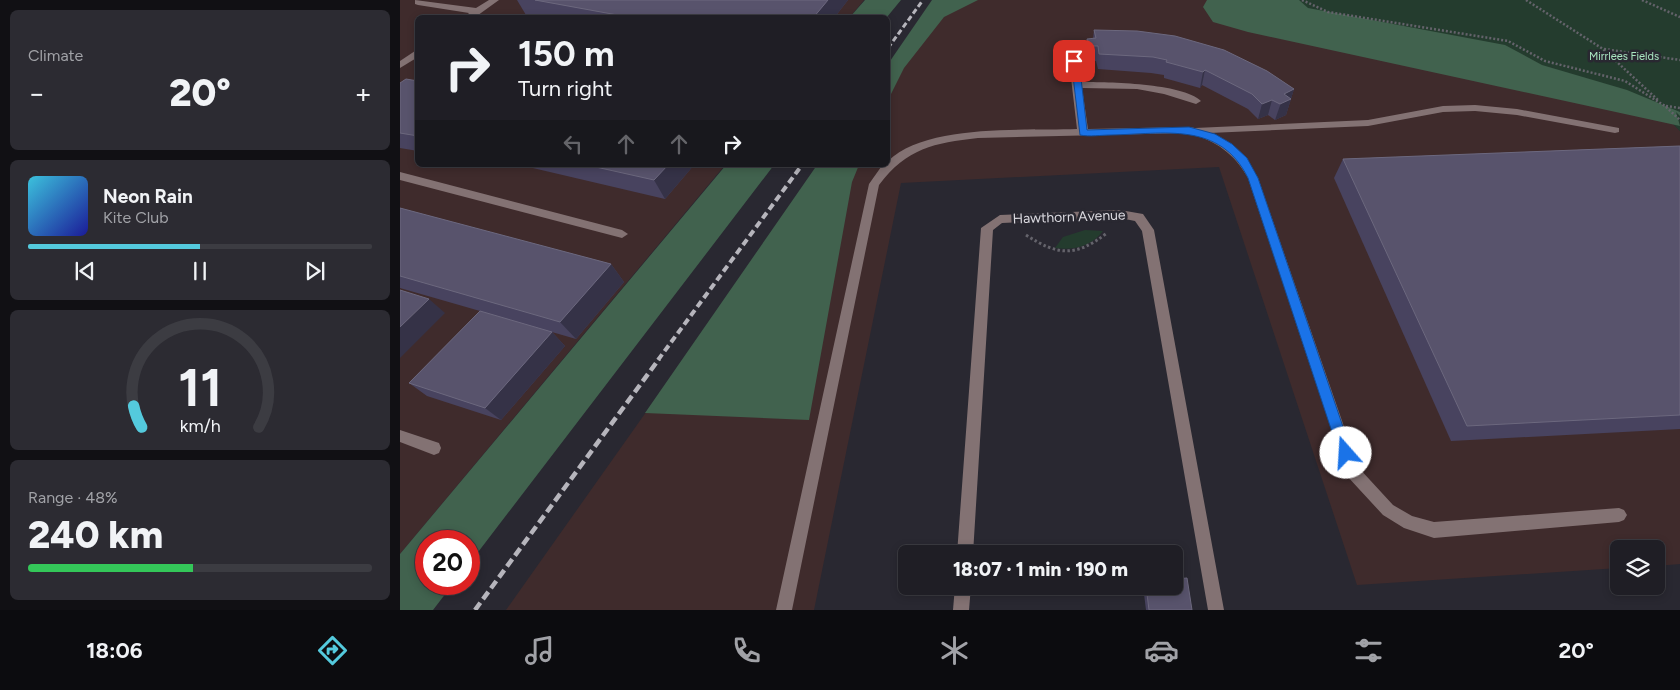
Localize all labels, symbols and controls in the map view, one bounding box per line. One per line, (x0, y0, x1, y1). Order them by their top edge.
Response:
text: 150 m (518, 33, 615, 75)
icon: right (435, 35, 500, 100)
pin (1053, 40, 1095, 82)
text: Climate (28, 46, 83, 65)
icon: arrive (1060, 47, 1088, 75)
park label: Mirrlees Fields (1589, 50, 1659, 63)
text: 20° (169, 70, 231, 116)
text: Turn right (518, 75, 613, 102)
text: − (28, 76, 45, 110)
text: + (355, 76, 372, 110)
icon: left (559, 130, 587, 158)
icon: ahead (612, 130, 640, 158)
icon: ahead (665, 130, 693, 158)
icon: right (718, 130, 746, 158)
text: Neon Rain (103, 185, 193, 208)
street label: Hawthorn Avenue (1012, 207, 1126, 227)
text: Kite Club (103, 208, 169, 227)
icon: previous (71, 257, 99, 285)
icon: pause (186, 257, 214, 285)
icon: next (301, 257, 329, 285)
text: 11 (178, 357, 222, 419)
text: km/h (180, 415, 220, 436)
position arrow (1319, 426, 1371, 478)
text: Range · 48% (28, 488, 118, 507)
text: 240 km (28, 512, 163, 558)
speed limit sign: 20 (415, 530, 480, 595)
map controls (1610, 540, 1665, 595)
button: layers (1610, 540, 1665, 595)
text: 18:07 · 1 min · 190 m (953, 558, 1128, 581)
icon: directions (315, 633, 350, 668)
icon: music (522, 633, 557, 668)
icon: phone (729, 633, 764, 668)
icon: climate (937, 633, 972, 668)
icon: car (1144, 633, 1179, 668)
icon: filters (1351, 633, 1386, 668)
text: 18:06 (86, 637, 143, 664)
text: 20° (1559, 637, 1594, 664)

